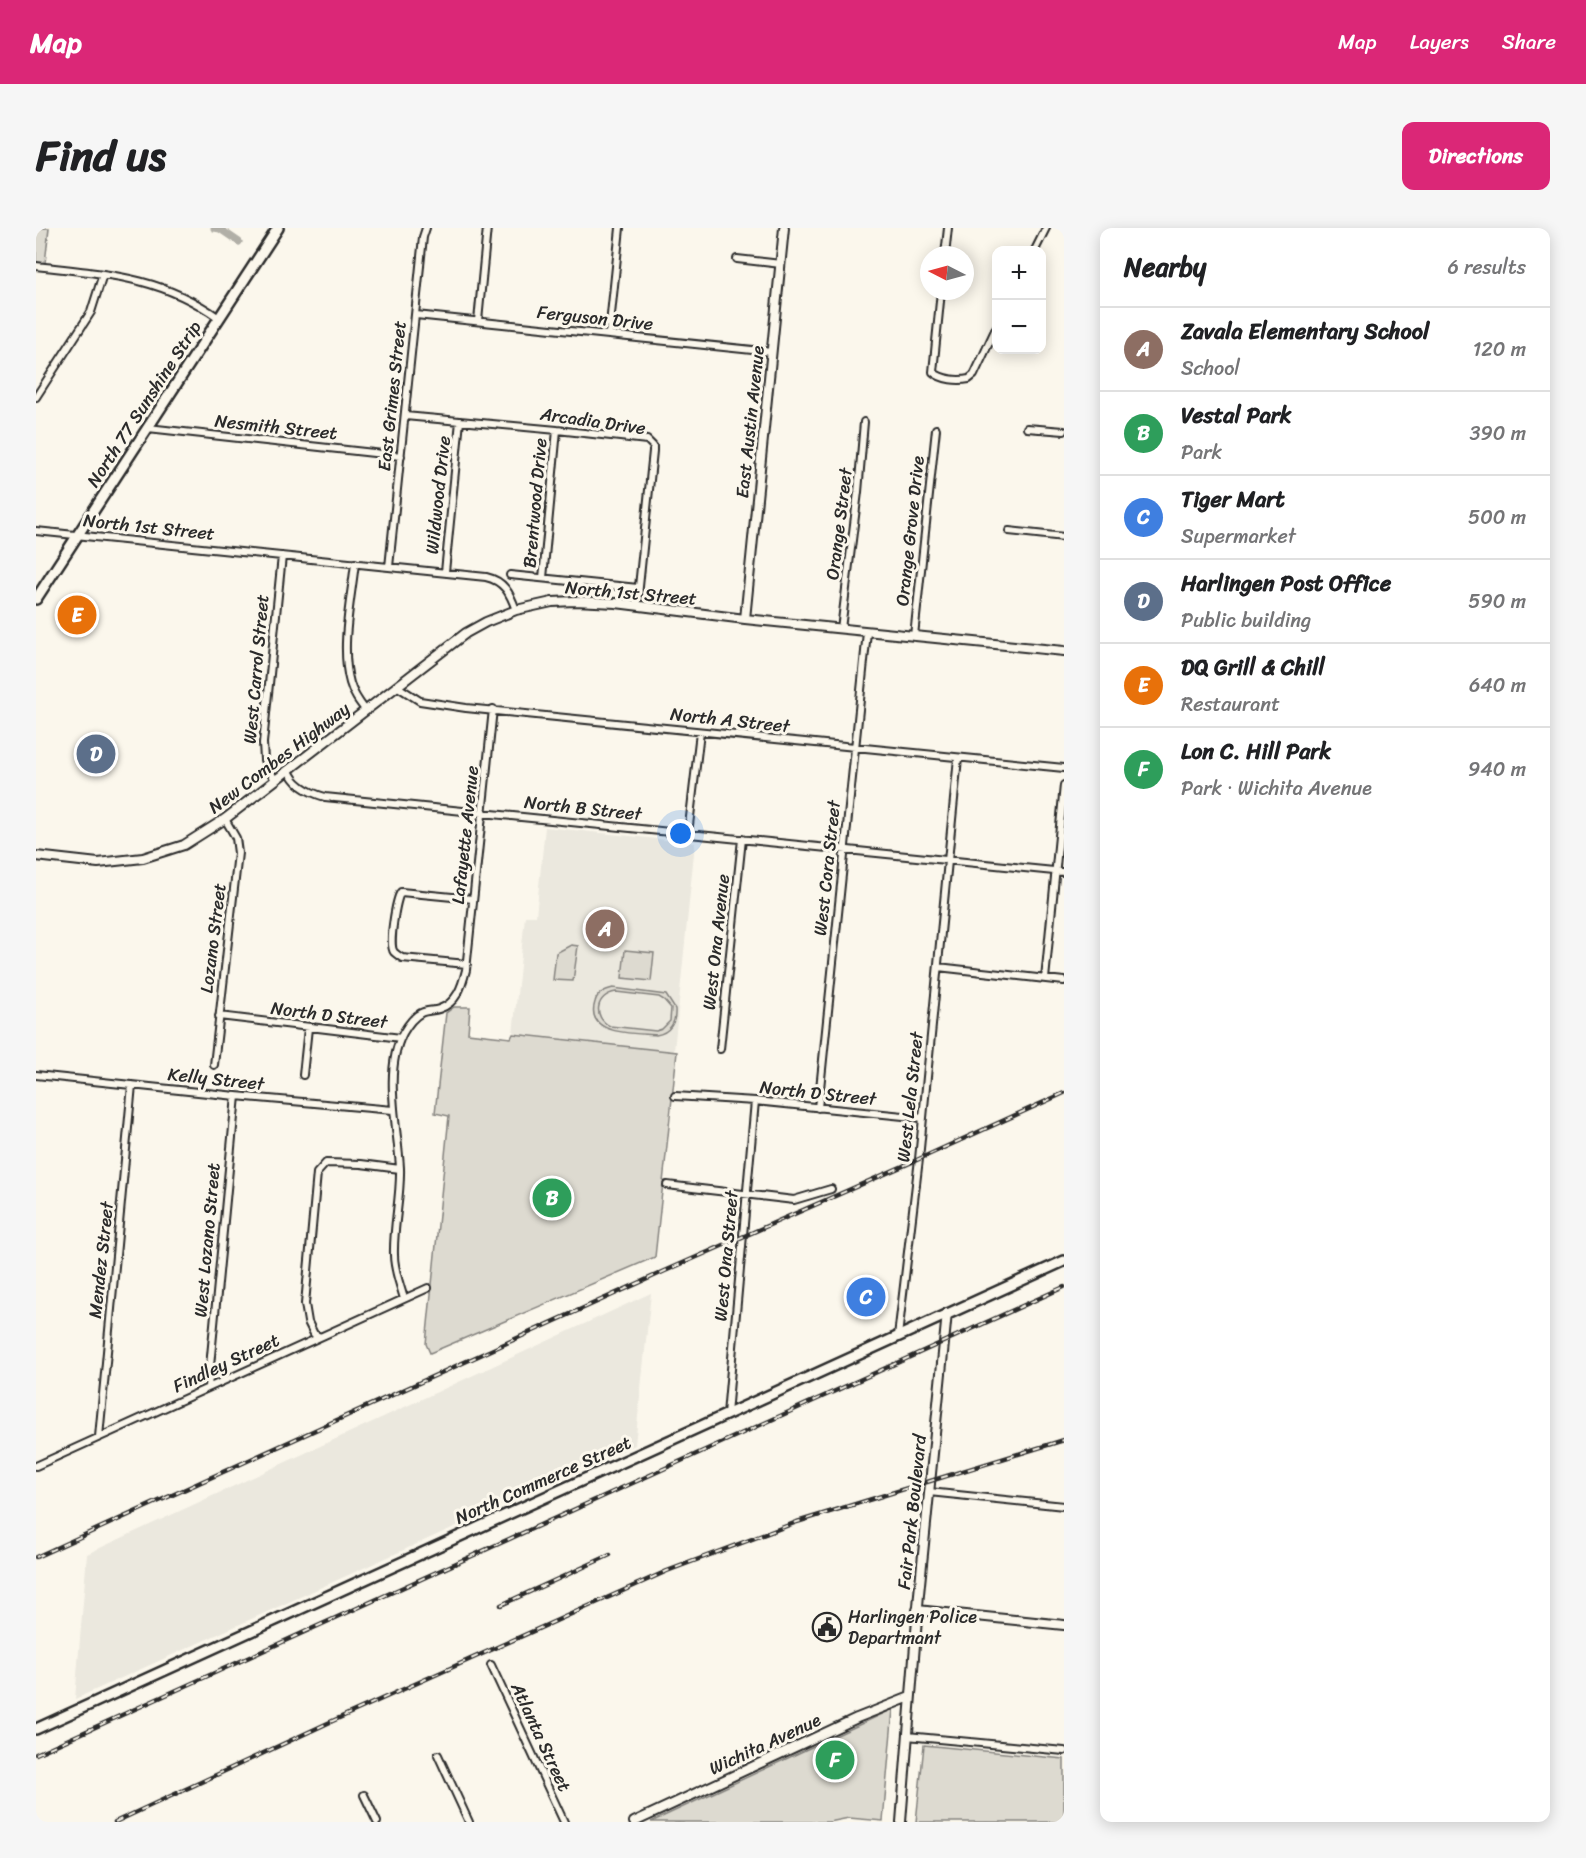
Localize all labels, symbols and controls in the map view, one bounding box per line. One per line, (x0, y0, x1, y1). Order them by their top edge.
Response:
text: Map (30, 18, 82, 67)
text: Map (1338, 23, 1377, 61)
text: Layers (1410, 23, 1469, 61)
text: Share (1502, 23, 1556, 61)
text: Find us (36, 119, 166, 193)
button: Directions (1402, 122, 1550, 190)
text: Nearby (1124, 244, 1206, 290)
north arrow (920, 246, 974, 300)
map controls (992, 246, 1046, 354)
button: + (992, 246, 1046, 300)
text: 6 results (1447, 250, 1526, 285)
street label: Ferguson Drive (535, 296, 655, 340)
button: − (992, 300, 1046, 354)
text: Zavala Elementary School (1181, 312, 1429, 351)
street label: North 77 Sunshine Strip (78, 314, 210, 494)
street label: East Grimes Street (368, 319, 416, 473)
text: A (1137, 332, 1150, 367)
text: 120 m (1473, 332, 1526, 367)
street label: East Austin Avenue (726, 344, 774, 500)
text: School (1181, 351, 1240, 386)
text: Vestal Park (1181, 396, 1292, 435)
street label: Arcadia Drive (537, 398, 648, 444)
street label: Nesmith Street (213, 405, 339, 449)
text: B (1137, 416, 1150, 451)
text: 390 m (1470, 416, 1526, 451)
street label: Wildwood Drive (416, 434, 460, 556)
text: Park (1181, 435, 1222, 470)
street label: Brentwood Drive (513, 437, 557, 569)
street label: Orange Grove Drive (886, 454, 934, 608)
street label: Orange Street (816, 465, 862, 582)
text: Tiger Mart (1181, 480, 1285, 519)
text: C (1137, 500, 1150, 535)
text: 500 m (1468, 500, 1526, 535)
street label: North 1st Street (82, 504, 216, 550)
text: Supermarket (1181, 519, 1296, 554)
text: Harlingen Post Office (1181, 564, 1391, 603)
street label: North 1st Street (564, 571, 698, 615)
text: D (1138, 584, 1149, 619)
text: 590 m (1468, 584, 1526, 619)
pin: E (58, 592, 96, 638)
street label: West Carrol Street (234, 593, 278, 745)
text: Public building (1181, 603, 1311, 638)
text: DQ Grill & Chill (1181, 648, 1325, 687)
text: E (1138, 668, 1149, 703)
text: 640 m (1469, 668, 1526, 703)
text: Restaurant (1181, 687, 1280, 722)
street label: New Combes Highway (201, 693, 358, 822)
street label: North A Street (669, 698, 792, 742)
pin: D (76, 732, 116, 776)
text: Lon C. Hill Park (1181, 732, 1331, 771)
text: F (1138, 752, 1149, 787)
text: 940 m (1468, 752, 1526, 787)
street label: Lafayette Avenue (442, 764, 488, 906)
text: Park · Wichita Avenue (1181, 771, 1372, 806)
street label: North B Street (523, 786, 644, 830)
street label: West Cora Street (804, 798, 850, 937)
your location (666, 819, 695, 848)
street label: West Ona Avenue (693, 872, 739, 1012)
street label: Lozano Street (190, 881, 236, 995)
pin: A (586, 906, 624, 952)
street label: North D Street (269, 992, 390, 1038)
street label: West Lela Street (887, 1029, 933, 1164)
street label: Kelly Street (166, 1058, 266, 1100)
street label: North D Street (758, 1071, 879, 1115)
street label: West Lozano Street (184, 1161, 230, 1319)
pin: B (532, 1176, 572, 1220)
street label: West Ona Street (704, 1189, 748, 1323)
street label: Mendez Street (79, 1199, 123, 1320)
pin: C (846, 1274, 886, 1320)
street label: Findley Street (167, 1324, 285, 1402)
street label: North Commerce Street (450, 1427, 637, 1533)
street label: Fair Park Boulevard (888, 1432, 936, 1591)
place label: Harlingen Police Departmant (848, 1601, 977, 1654)
public building icon: Harlingen Police Departmant (811, 1611, 843, 1643)
street label: Atlanta Street (501, 1676, 580, 1797)
street label: Wichita Avenue (704, 1704, 827, 1784)
pin: F (816, 1738, 854, 1783)

